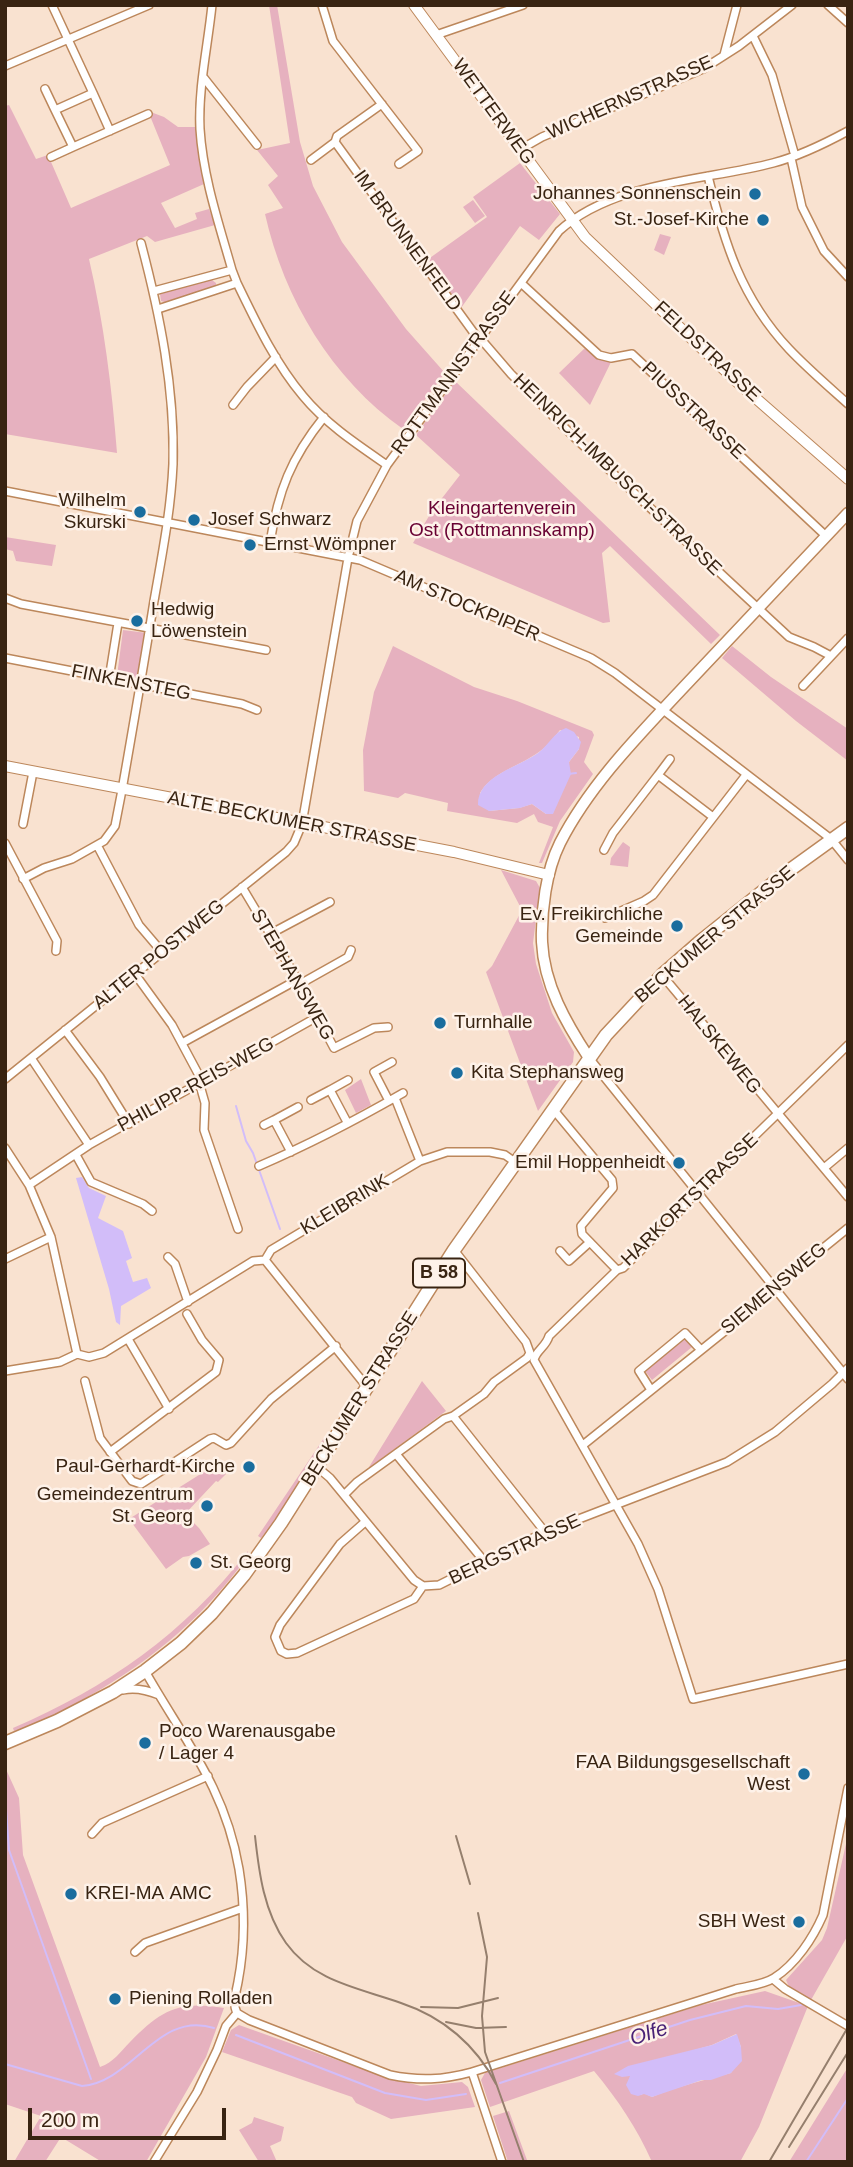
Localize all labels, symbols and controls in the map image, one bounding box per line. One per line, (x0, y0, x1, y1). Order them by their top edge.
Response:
street label: WICHERNSTRASSE (543, 51, 717, 145)
street label: WETTERWEG (447, 55, 539, 169)
street label: IM BRUNNENFELD (348, 166, 466, 316)
place label: Johannes Sonnenschein (533, 183, 741, 205)
marker: Johannes Sonnenschein (747, 186, 763, 202)
place label: St.-Josef-Kirche (614, 209, 749, 231)
marker: St.-Josef-Kirche (755, 212, 771, 228)
street label: ROTTMANNSTRASSE (387, 287, 521, 459)
street label: FELDSTRASSE (649, 297, 765, 407)
street label: PIUSSTRASSE (637, 357, 749, 465)
street label: HEINRICH-IMBUSCH-STRASSE (508, 369, 726, 581)
place label: Wilhelm Skurski (58, 490, 126, 534)
park label: Kleingartenverein Ost (Rottmannskamp) (409, 498, 595, 542)
marker: Wilhelm Skurski (132, 504, 148, 520)
place label: Josef Schwarz (208, 509, 332, 531)
marker: Josef Schwarz (186, 512, 202, 528)
place label: Ernst Wömpner (264, 534, 396, 556)
marker: Ernst Wömpner (242, 537, 258, 553)
street label: AM STOCKPIPER (391, 565, 543, 647)
place label: Hedwig Löwenstein (151, 599, 247, 643)
marker: Hedwig Löwenstein (129, 613, 145, 629)
street label: FINKENSTEG (69, 660, 193, 706)
street label: ALTE BECKUMER STRASSE (166, 787, 418, 857)
street label: BECKUMER STRASSE (630, 861, 800, 1009)
street label: ALTER POSTWEG (89, 895, 229, 1015)
place label: Ev. Freikirchliche Gemeinde (520, 904, 663, 948)
street label: STEPHANSWEG (245, 905, 339, 1045)
marker: Ev. Freikirchliche Gemeinde (669, 918, 685, 934)
street label: HALSKEWEG (672, 991, 766, 1099)
place label: Turnhalle (454, 1012, 533, 1034)
marker: Turnhalle (432, 1015, 448, 1031)
street label: PHILIPP-REIS-WEG (114, 1033, 278, 1137)
place label: Kita Stephansweg (471, 1062, 624, 1084)
marker: Kita Stephansweg (449, 1065, 465, 1081)
street label: HARKORTSTRASSE (617, 1129, 763, 1271)
place label: Emil Hoppenheidt (515, 1152, 665, 1174)
marker: Emil Hoppenheidt (671, 1155, 687, 1171)
street label: KLEIBRINK (297, 1170, 393, 1240)
street label: SIEMENSWEG (717, 1238, 831, 1340)
road number: B 58 (413, 1258, 465, 1288)
street label: BECKUMER STRASSE (297, 1307, 423, 1491)
place label: Paul-Gerhardt-Kirche (55, 1456, 235, 1478)
marker: Paul-Gerhardt-Kirche (241, 1459, 257, 1475)
place label: Gemeindezentrum St. Georg (37, 1484, 193, 1528)
marker: Gemeindezentrum St. Georg (199, 1498, 215, 1514)
street label: BERGSTRASSE (446, 1510, 584, 1590)
place label: St. Georg (210, 1552, 291, 1574)
marker: St. Georg (188, 1555, 204, 1571)
place label: Poco Warenausgabe / Lager 4 (159, 1721, 336, 1765)
marker: Poco Warenausgabe / Lager 4 (137, 1735, 153, 1751)
place label: FAA Bildungsgesellschaft West (576, 1752, 790, 1796)
marker: FAA Bildungsgesellschaft West (796, 1766, 812, 1782)
place label: KREI-MA AMC (85, 1883, 212, 1905)
marker: KREI-MA AMC (63, 1886, 79, 1902)
place label: SBH West (698, 1911, 785, 1933)
marker: SBH West (791, 1914, 807, 1930)
place label: Piening Rolladen (129, 1988, 273, 2010)
marker: Piening Rolladen (107, 1991, 123, 2007)
water label: Olfe (627, 2016, 671, 2052)
scale bar (32, 2094, 229, 2138)
text: 200 m (41, 2108, 99, 2131)

